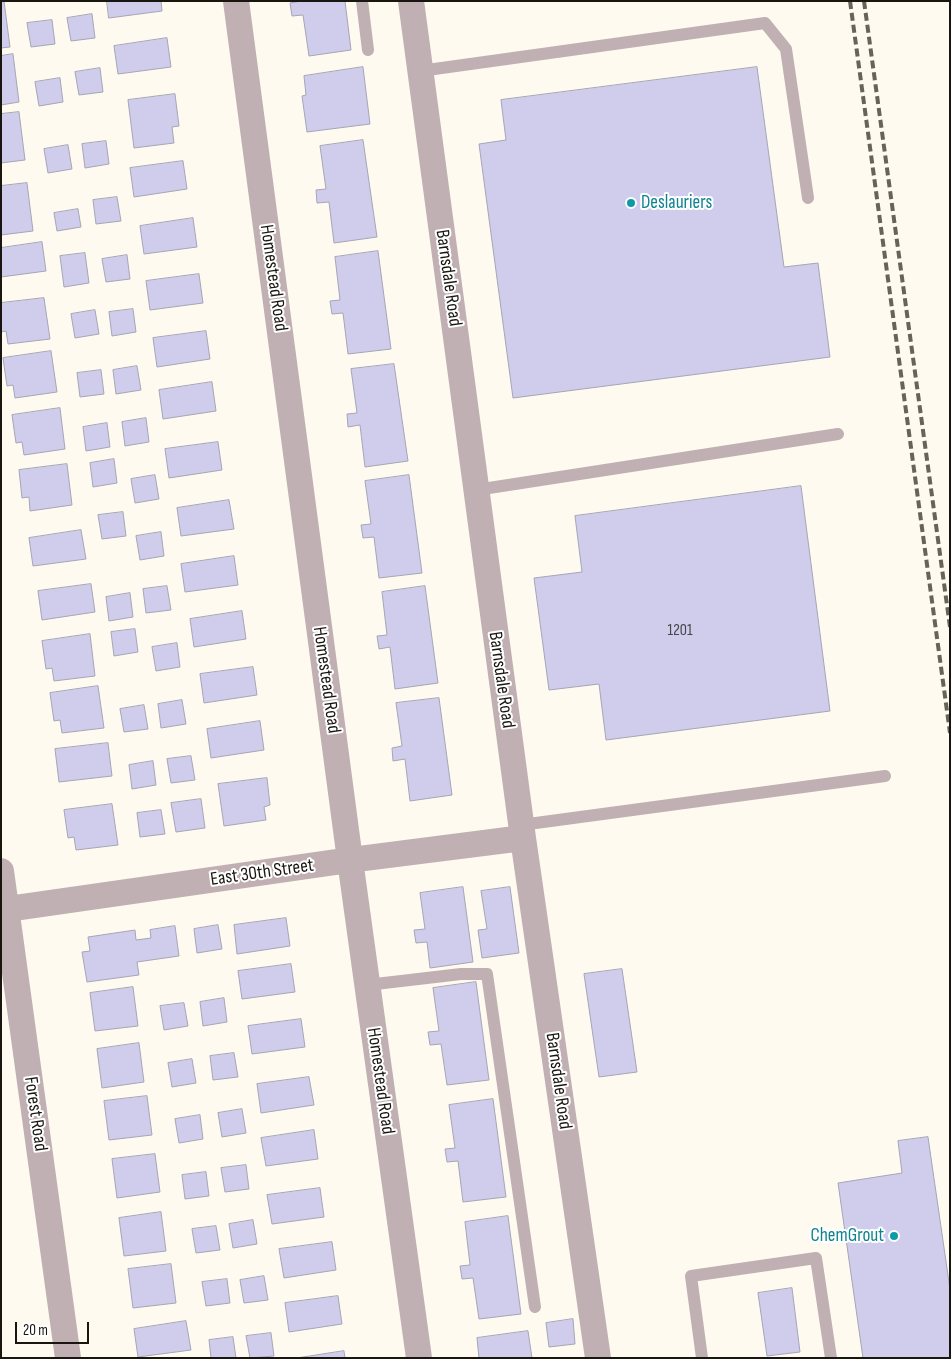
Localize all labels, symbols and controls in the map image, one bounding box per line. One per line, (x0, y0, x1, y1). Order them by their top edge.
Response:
place label: Deslauriers (641, 192, 712, 214)
marker: Deslauriers (625, 197, 637, 209)
street label: Homestead Road (254, 223, 292, 333)
street label: Barnsdale Road (430, 228, 466, 328)
house number: 1201 (667, 621, 693, 641)
street label: Homestead Road (307, 625, 345, 735)
street label: Barnsdale Road (483, 630, 519, 730)
street label: East 30th Street (209, 854, 315, 892)
street label: Homestead Road (361, 1026, 399, 1136)
street label: Barnsdale Road (540, 1031, 576, 1131)
street label: Forest Road (18, 1075, 52, 1153)
place label: ChemGrout (811, 1225, 884, 1247)
marker: ChemGrout (888, 1230, 900, 1242)
scale bar (18, 1312, 91, 1344)
text: 20 m (23, 1321, 48, 1340)

